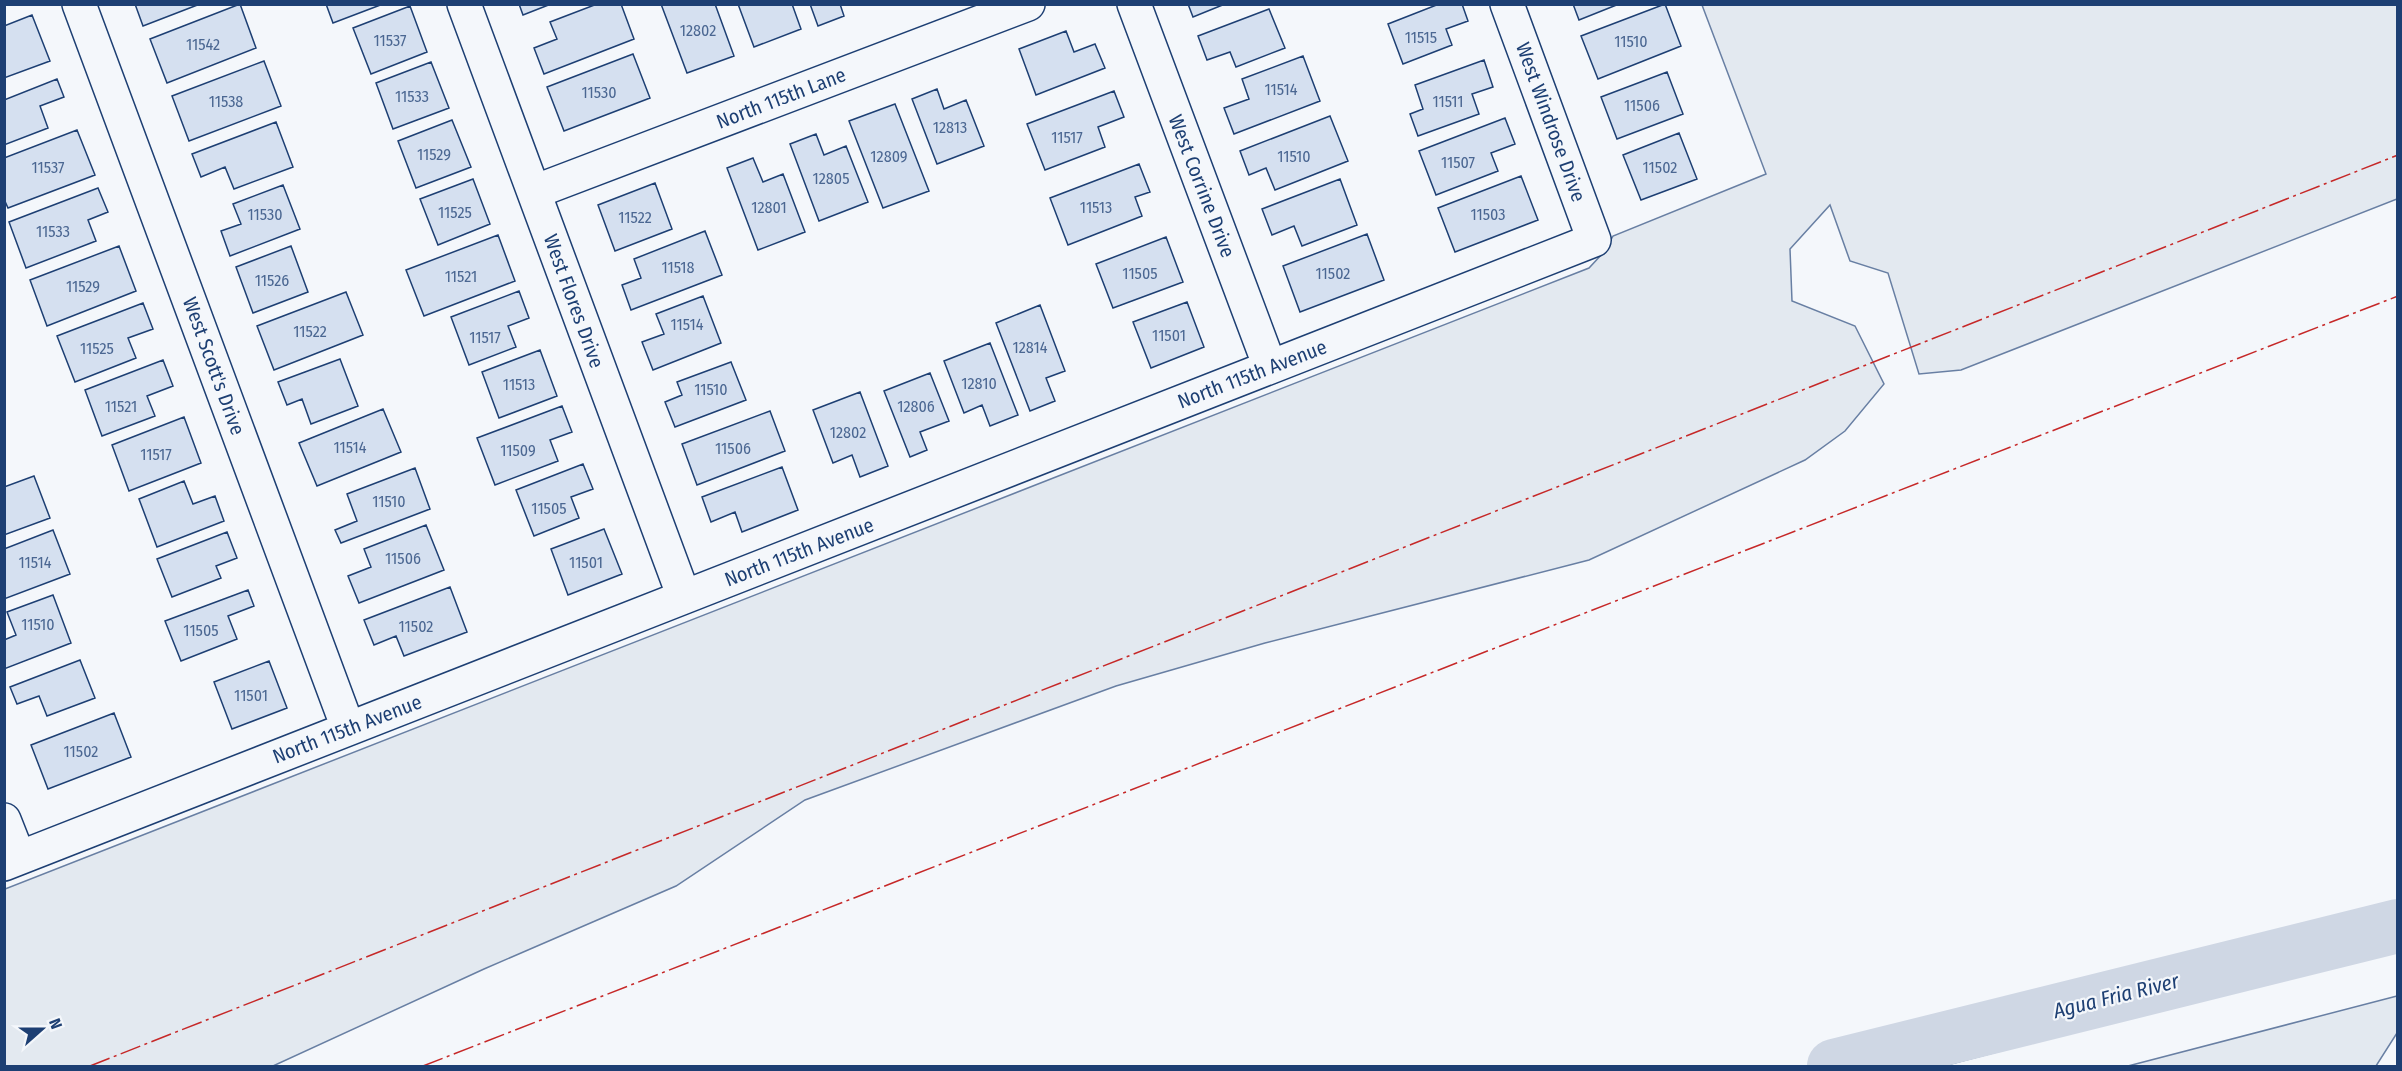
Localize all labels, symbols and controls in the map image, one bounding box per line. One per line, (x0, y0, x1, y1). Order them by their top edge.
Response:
house number: 12802 (680, 21, 716, 40)
house number: 11515 (1405, 28, 1437, 47)
house number: 11537 (373, 31, 407, 50)
house number: 11510 (1614, 32, 1648, 51)
house number: 11542 (186, 35, 220, 54)
street label: West Windrose Drive (1511, 39, 1591, 205)
street label: North 115th Lane (713, 62, 849, 134)
house number: 11514 (1265, 80, 1298, 99)
house number: 11530 (581, 83, 617, 102)
house number: 11533 (395, 87, 429, 106)
house number: 11538 (209, 92, 243, 111)
house number: 11511 (1432, 92, 1464, 111)
house number: 11506 (1624, 96, 1660, 115)
street label: West Corrine Drive (1164, 111, 1240, 261)
house number: 12813 (933, 118, 967, 137)
house number: 11517 (1051, 128, 1083, 147)
house number: 11529 (417, 145, 451, 164)
house number: 12809 (870, 147, 908, 166)
house number: 11510 (1277, 147, 1311, 166)
house number: 11507 (1441, 153, 1476, 172)
house number: 11537 (31, 158, 65, 177)
house number: 11502 (1643, 158, 1677, 177)
house number: 12805 (813, 169, 849, 188)
house number: 12801 (751, 198, 787, 217)
house number: 11513 (1080, 198, 1112, 217)
house number: 11525 (438, 203, 472, 222)
house number: 11530 (247, 205, 283, 224)
house number: 11503 (1471, 205, 1506, 224)
house number: 11522 (618, 208, 652, 227)
house number: 11533 (36, 222, 70, 241)
street label: West Flores Drive (539, 231, 609, 371)
house number: 11518 (661, 258, 695, 277)
house number: 11505 (1122, 264, 1158, 283)
house number: 11502 (1316, 264, 1350, 283)
house number: 11521 (445, 267, 477, 286)
house number: 11526 (255, 271, 289, 290)
house number: 11529 (66, 277, 100, 296)
street label: West Scott's Drive (178, 294, 250, 438)
house number: 11514 (671, 315, 704, 334)
house number: 11522 (293, 322, 327, 341)
house number: 11501 (1152, 326, 1186, 345)
house number: 11517 (469, 328, 501, 347)
street label: North 115th Avenue (1174, 335, 1330, 413)
house number: 12814 (1013, 338, 1048, 357)
house number: 11525 (80, 339, 114, 358)
house number: 12810 (961, 374, 997, 393)
house number: 11513 (503, 375, 535, 394)
house number: 11510 (694, 380, 728, 399)
house number: 11521 (105, 397, 137, 416)
house number: 12806 (897, 397, 935, 416)
house number: 12802 (830, 423, 866, 442)
house number: 11514 (334, 438, 367, 457)
house number: 11506 (715, 439, 751, 458)
house number: 11509 (500, 441, 536, 460)
house number: 11517 (140, 445, 172, 464)
house number: 11510 (372, 492, 406, 511)
house number: 11505 (531, 499, 567, 518)
street label: North 115th Avenue (721, 513, 877, 591)
house number: 11506 (385, 549, 421, 568)
house number: 11514 (19, 553, 52, 572)
house number: 11501 (569, 553, 603, 572)
house number: 11510 (21, 615, 55, 634)
house number: 11502 (399, 617, 433, 636)
house number: 11505 (183, 621, 219, 640)
house number: 11501 (234, 686, 268, 705)
street label: North 115th Avenue (269, 690, 425, 768)
house number: 11502 (64, 742, 98, 761)
water label: Agua Fria River (2050, 968, 2182, 1024)
north arrow (12, 999, 72, 1059)
text: N (45, 1016, 66, 1032)

